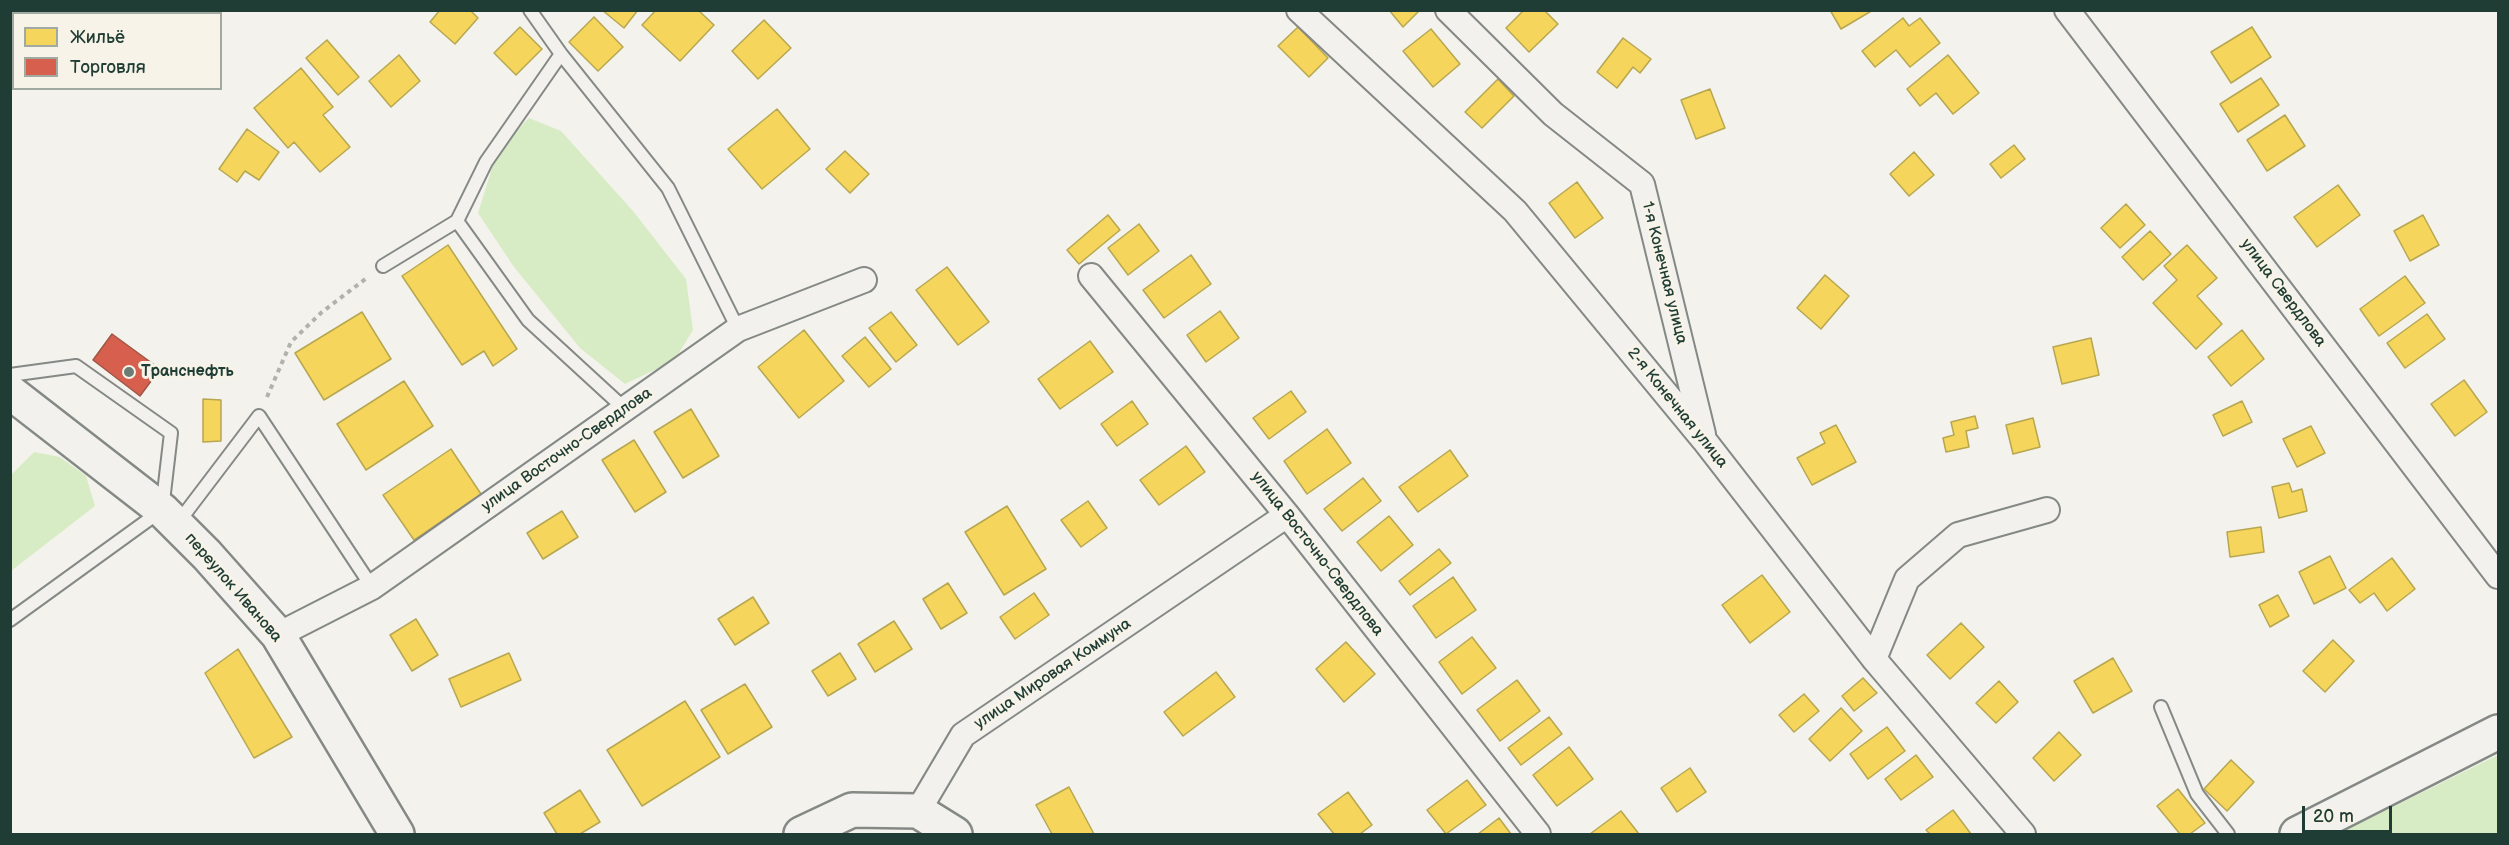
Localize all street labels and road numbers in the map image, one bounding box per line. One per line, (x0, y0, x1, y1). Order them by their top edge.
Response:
street label: 1-я Конечная улица (1637, 200, 1691, 346)
street label: улица Свердлова (2236, 235, 2330, 351)
street label: 2-я Конечная улица (1623, 344, 1731, 472)
street label: улица Восточно-Свердлова (478, 384, 656, 516)
street label: улица Восточно-Свердлова (1247, 468, 1387, 640)
street label: переулок Иванова (180, 529, 286, 647)
street label: улица Мировая Коммуна (971, 614, 1135, 734)

